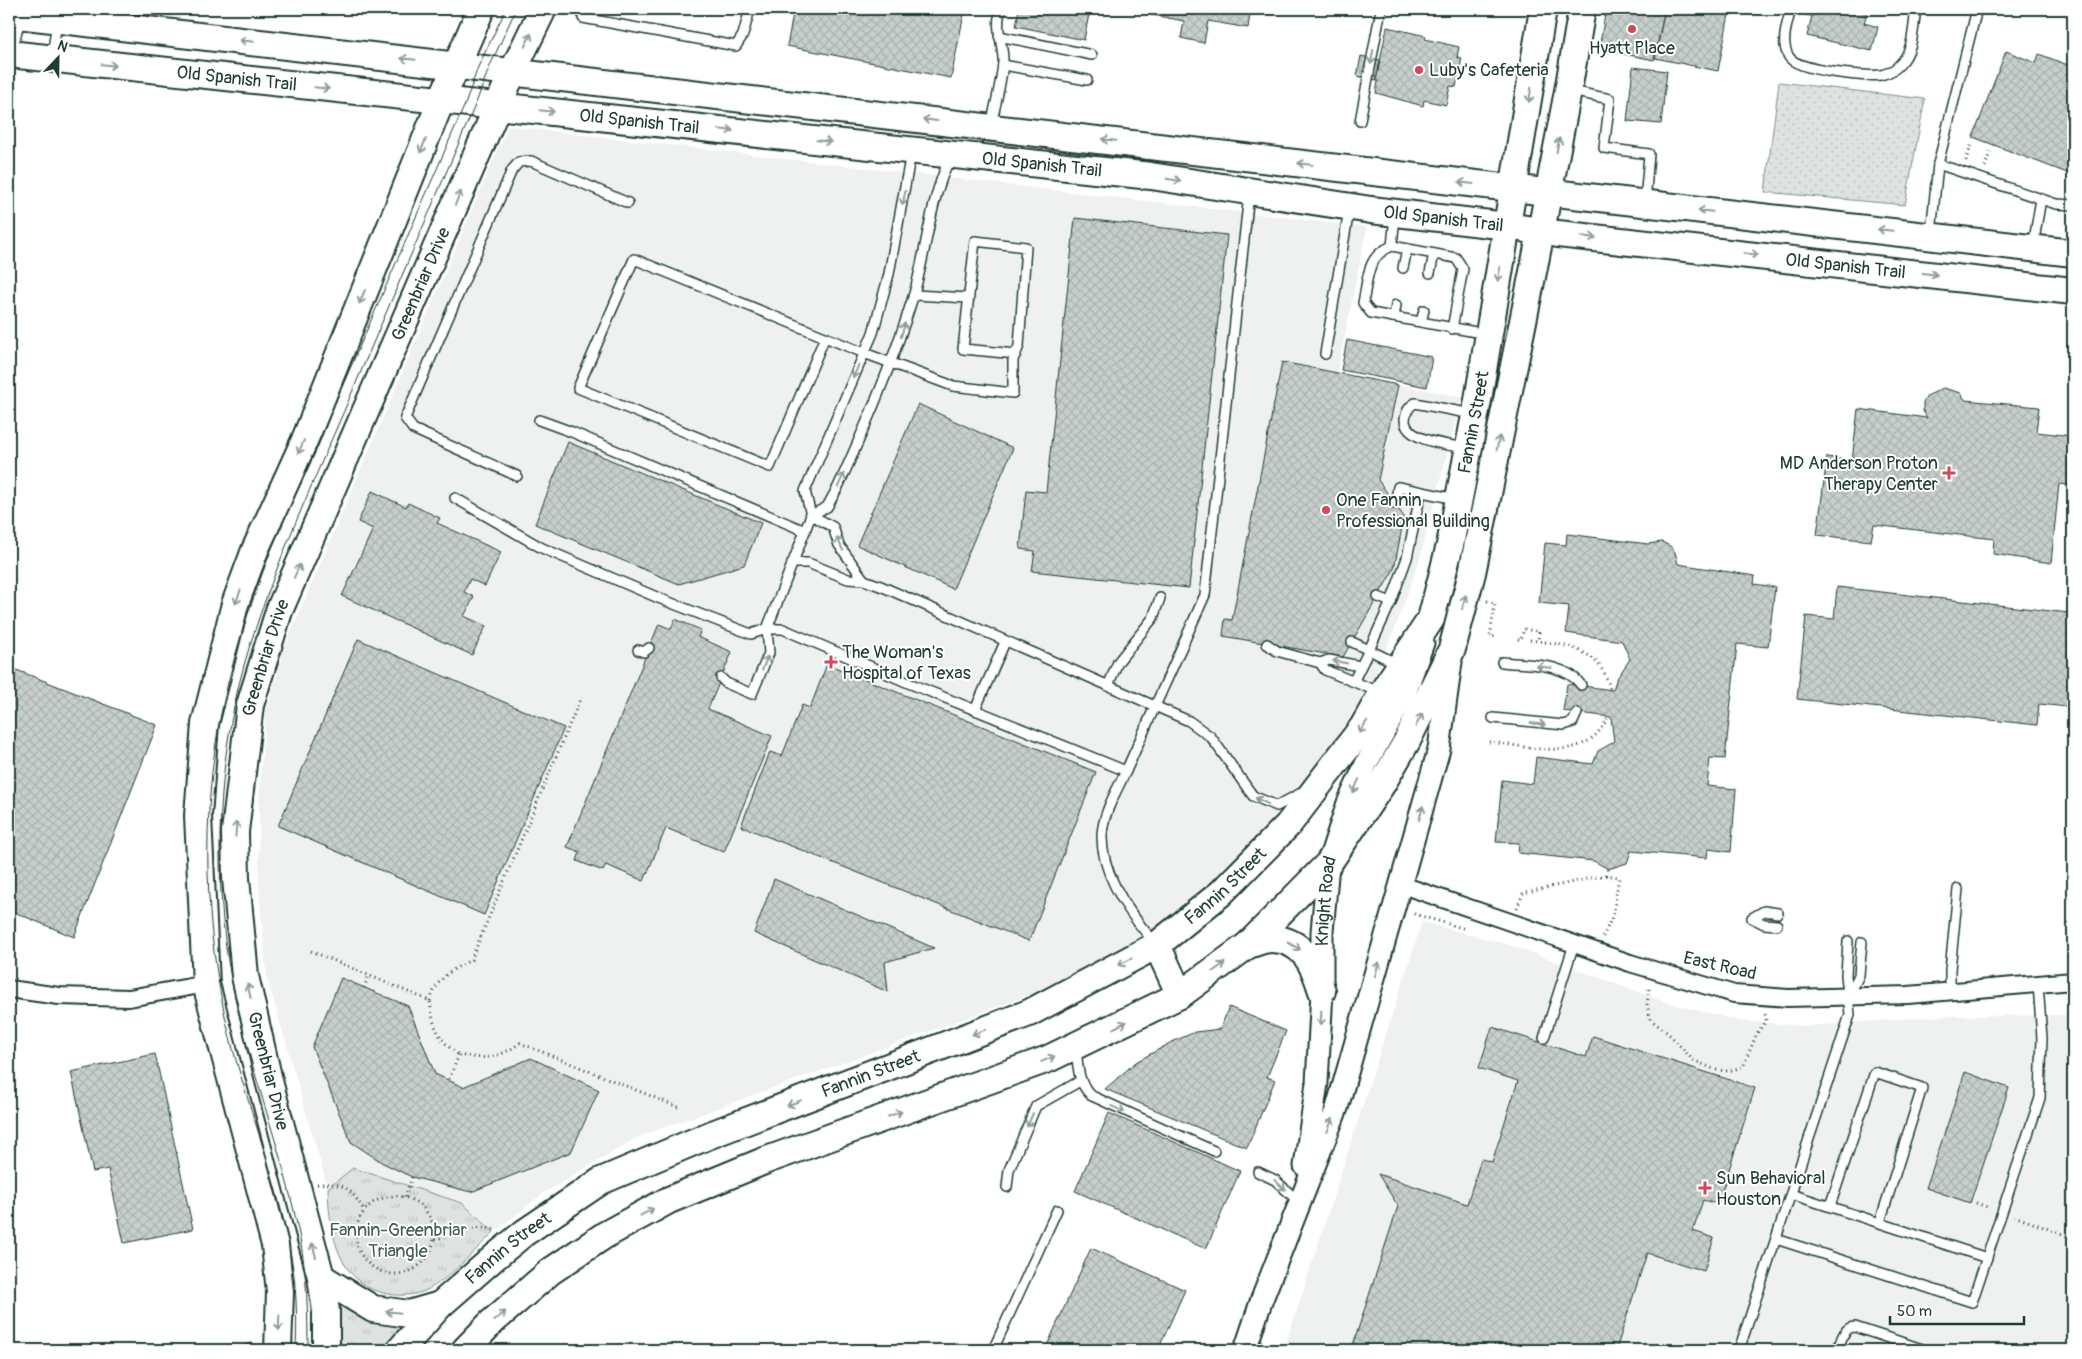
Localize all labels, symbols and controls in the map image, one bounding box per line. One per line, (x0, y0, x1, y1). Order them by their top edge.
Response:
marker: Hyatt Place (1626, 23, 1638, 35)
north arrow (32, 32, 82, 82)
one-way arrow (524, 33, 533, 48)
one-way arrow (239, 36, 255, 46)
text: N (55, 37, 70, 56)
place label: Hyatt Place (1589, 37, 1675, 60)
one-way arrow (1367, 48, 1376, 64)
one-way arrow (400, 54, 416, 64)
place label: Luby's Cafeteria (1429, 59, 1549, 82)
one-way arrow (100, 60, 116, 70)
street label: Old Spanish Trail (175, 60, 298, 96)
marker: Luby's Cafeteria (1413, 64, 1425, 76)
one-way arrow (314, 83, 330, 93)
one-way arrow (1524, 87, 1534, 103)
street label: Old Spanish Trail (578, 103, 701, 139)
one-way arrow (539, 106, 555, 116)
one-way arrow (922, 115, 938, 125)
one-way arrow (718, 126, 734, 135)
one-way arrow (1101, 135, 1117, 145)
one-way arrow (816, 136, 832, 145)
one-way arrow (418, 138, 427, 153)
one-way arrow (1554, 138, 1563, 154)
street label: Old Spanish Trail (981, 147, 1103, 182)
one-way arrow (1297, 159, 1313, 169)
one-way arrow (1165, 175, 1181, 185)
one-way arrow (1458, 178, 1474, 188)
one-way arrow (898, 190, 908, 206)
one-way arrow (455, 191, 464, 206)
street label: Old Spanish Trail (1382, 200, 1505, 237)
one-way arrow (1697, 206, 1713, 216)
street label: Greenbriar Drive (386, 224, 455, 344)
one-way arrow (1877, 225, 1893, 235)
one-way arrow (1581, 232, 1597, 242)
street label: Old Spanish Trail (1784, 248, 1907, 284)
one-way arrow (1742, 249, 1758, 259)
one-way arrow (1493, 265, 1503, 281)
one-way arrow (1921, 269, 1937, 279)
one-way arrow (357, 288, 366, 304)
one-way arrow (898, 322, 908, 338)
one-way arrow (851, 363, 861, 378)
street label: Fannin Street (1453, 368, 1494, 475)
one-way arrow (1494, 436, 1503, 452)
one-way arrow (296, 439, 306, 454)
place label: MD Anderson Proton Therapy Center (1780, 452, 1939, 496)
marker: MD Anderson Proton Therapy Center (1942, 466, 1956, 480)
one-way arrow (837, 473, 846, 488)
place label: One Fannin Professional Building (1336, 489, 1490, 533)
marker: One Fannin Professional Building (1320, 504, 1332, 516)
one-way arrow (834, 537, 844, 552)
one-way arrow (292, 564, 302, 579)
one-way arrow (233, 589, 242, 604)
street label: Greenbriar Drive (237, 595, 294, 717)
one-way arrow (1460, 595, 1470, 611)
place label: The Woman's Hospital of Texas (842, 641, 971, 685)
one-way arrow (762, 655, 771, 670)
marker: The Woman's Hospital of Texas (824, 655, 838, 669)
one-way arrow (1332, 657, 1348, 666)
one-way arrow (1537, 662, 1553, 672)
one-way arrow (1414, 712, 1424, 727)
one-way arrow (1530, 719, 1546, 729)
one-way arrow (1357, 720, 1368, 734)
one-way arrow (1351, 778, 1361, 793)
one-way arrow (1255, 796, 1270, 806)
one-way arrow (1417, 806, 1427, 822)
one-way arrow (231, 822, 240, 838)
street label: Fannin Street (1180, 842, 1272, 930)
street label: Knight Road (1310, 853, 1341, 946)
one-way arrow (1286, 942, 1301, 952)
street label: East Road (1681, 946, 1759, 986)
one-way arrow (1118, 958, 1133, 967)
one-way arrow (1212, 961, 1225, 972)
one-way arrow (1373, 962, 1383, 978)
one-way arrow (244, 983, 253, 999)
street label: Greenbriar Drive (242, 1009, 294, 1133)
one-way arrow (1316, 1010, 1326, 1026)
one-way arrow (1112, 1019, 1127, 1029)
one-way arrow (972, 1028, 987, 1037)
street label: Fannin Street (818, 1044, 924, 1103)
one-way arrow (1040, 1053, 1055, 1063)
one-way arrow (787, 1099, 803, 1108)
one-way arrow (1110, 1104, 1125, 1114)
one-way arrow (887, 1109, 902, 1118)
one-way arrow (1024, 1112, 1034, 1127)
one-way arrow (1326, 1118, 1335, 1133)
place label: Sun Behavioral Houston (1716, 1167, 1826, 1211)
one-way arrow (1274, 1180, 1287, 1191)
marker: Sun Behavioral Houston (1698, 1181, 1712, 1195)
street label: Fannin Street (460, 1206, 556, 1289)
one-way arrow (640, 1206, 654, 1216)
park label: Fannin-Greenbriar Triangle (329, 1219, 467, 1263)
one-way arrow (309, 1243, 318, 1259)
scale bar (1890, 1294, 2023, 1326)
text: 50 m (1897, 1302, 1932, 1321)
one-way arrow (385, 1307, 401, 1317)
one-way arrow (493, 1310, 506, 1321)
one-way arrow (274, 1315, 284, 1331)

